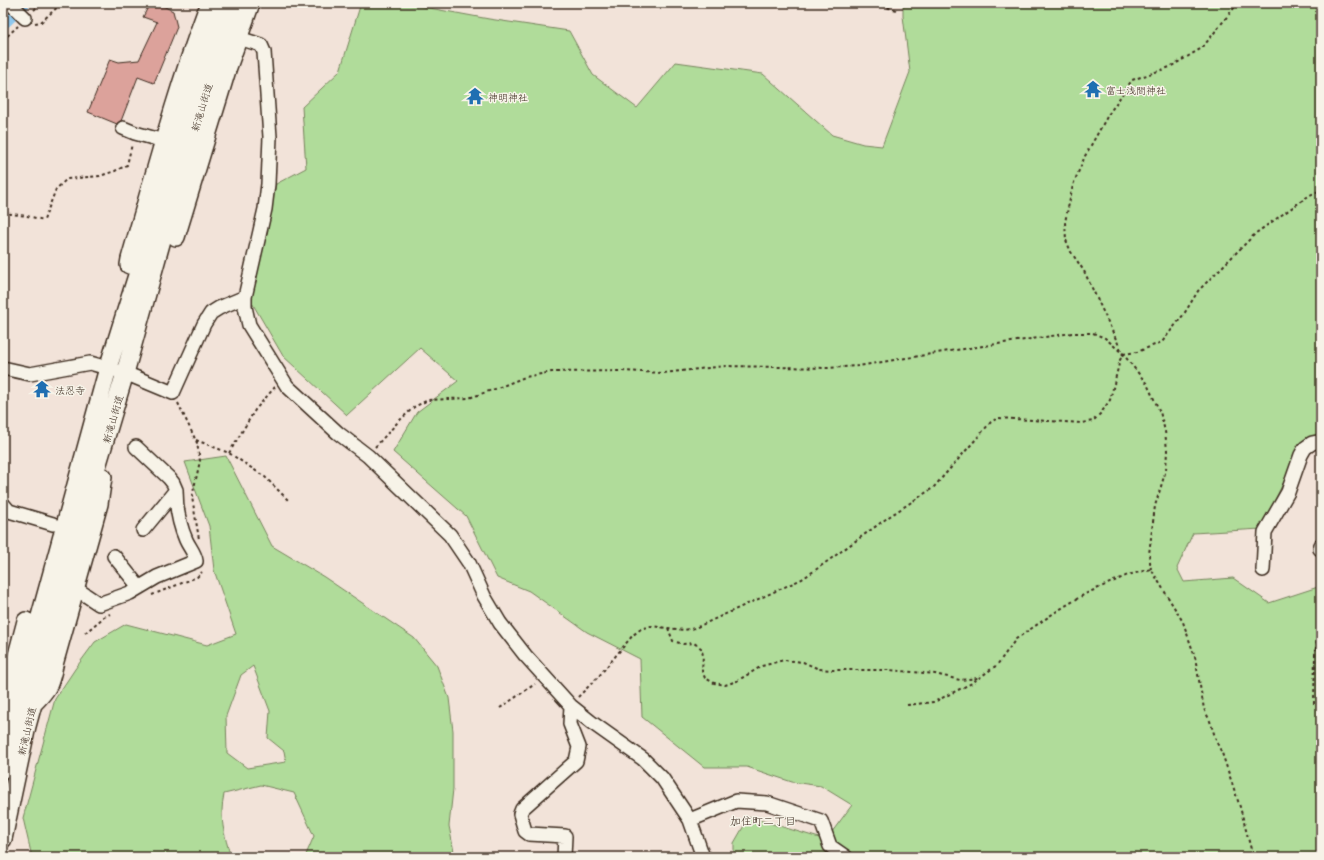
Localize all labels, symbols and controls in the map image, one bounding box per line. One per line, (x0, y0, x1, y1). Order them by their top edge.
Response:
temple icon: 富士浅間神社 (1083, 79, 1103, 99)
street label: 新滝山街道 (187, 81, 215, 133)
place label: 富士浅間神社 (1106, 82, 1166, 97)
temple icon: 神明神社 (465, 86, 485, 106)
place label: 神明神社 (488, 89, 528, 104)
temple icon: 法忍寺 (32, 379, 52, 399)
place label: 法忍寺 (55, 382, 85, 397)
street label: 新滝山街道 (98, 393, 126, 445)
street label: 新滝山街道 (13, 705, 39, 757)
district label: 加住町二丁目 (730, 812, 796, 829)

